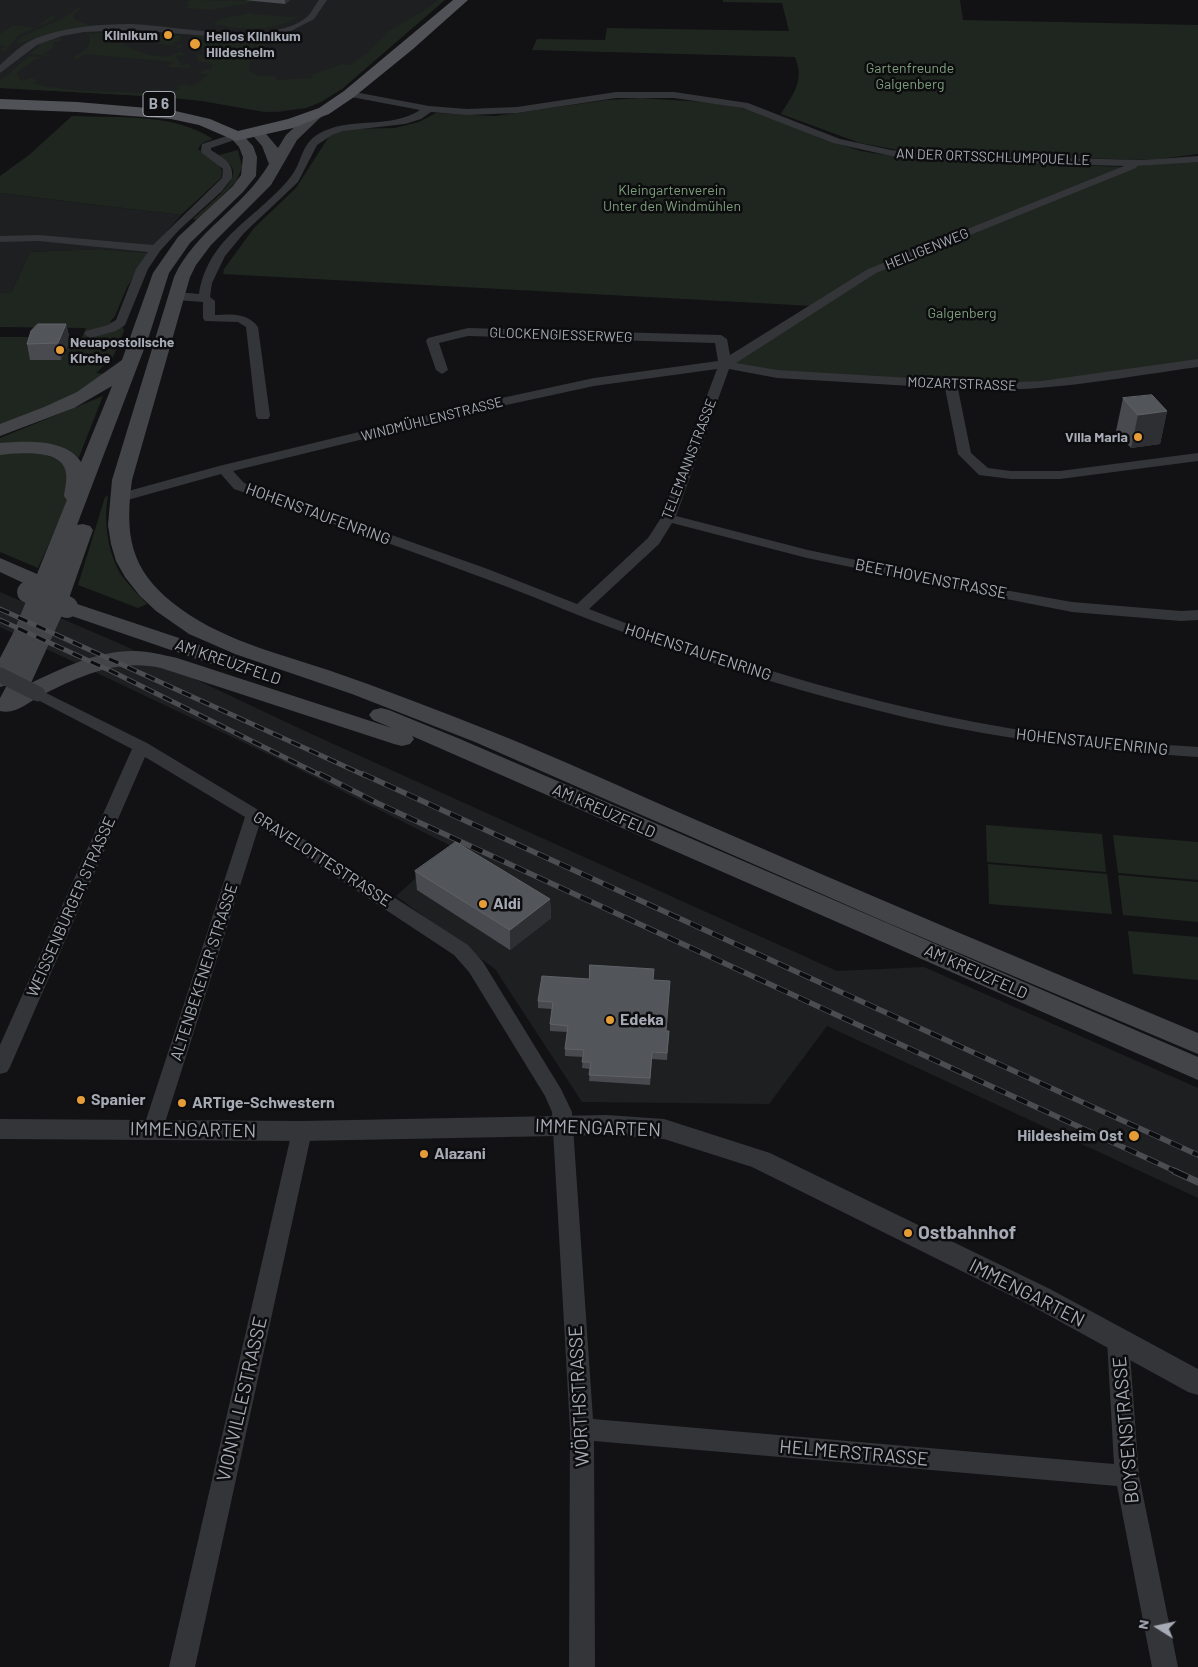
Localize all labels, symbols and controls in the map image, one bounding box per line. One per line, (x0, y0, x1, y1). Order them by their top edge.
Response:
place label: Klinikum (104, 27, 158, 43)
place label: Helios Klinikum Hildesheim (206, 28, 301, 60)
marker: Klinikum (162, 29, 174, 41)
marker: Helios Klinikum Hildesheim (188, 37, 202, 51)
park label: Gartenfreunde Galgenberg (866, 60, 954, 92)
road number: B 6 (143, 92, 175, 116)
street label: AN DER ORTSSCHLUMPQUELLE (896, 145, 1090, 169)
park label: Kleingartenverein Unter den Windmühlen (603, 182, 741, 214)
street label: HEILIGENWEG (883, 225, 971, 273)
park label: Galgenberg (928, 305, 996, 321)
street label: GLOCKENGIESSERWEG (489, 324, 633, 346)
place label: Neuapostolische Kirche (70, 334, 175, 367)
marker: Neuapostolische Kirche (54, 344, 66, 356)
street label: MOZARTSTRASSE (907, 374, 1017, 394)
street label: WINDMÜHLENSTRASSE (359, 393, 505, 445)
street label: TELEMANNSTRASSE (658, 396, 720, 522)
place label: Villa Maria (1065, 429, 1128, 445)
marker: Villa Maria (1132, 431, 1144, 443)
street label: HOHENSTAUFENRING (243, 479, 393, 549)
street label: BEETHOVENSTRASSE (853, 555, 1009, 603)
street label: HOHENSTAUFENRING (622, 619, 774, 685)
street label: AM KREUZFELD (173, 635, 283, 689)
street label: HOHENSTAUFENRING (1015, 724, 1169, 760)
street label: AM KREUZFELD (550, 780, 658, 842)
street label: GRAVELOTTESTRASSE (249, 807, 395, 911)
street label: WEISSENBURGER STRASSE (23, 814, 119, 1000)
street label: ALTENBEKENER STRASSE (166, 881, 242, 1063)
place label: Aldi (493, 894, 521, 914)
marker: Aldi (477, 898, 489, 910)
street label: AM KREUZFELD (922, 941, 1030, 1003)
place label: Edeka (620, 1010, 664, 1030)
marker: Edeka (604, 1014, 616, 1026)
place label: Spanier (91, 1090, 146, 1110)
place label: ARTige-Schwestern (192, 1093, 335, 1113)
marker: Spanier (75, 1094, 87, 1106)
marker: ARTige-Schwestern (176, 1097, 188, 1109)
street label: IMMENGARTEN (534, 1114, 662, 1142)
street label: IMMENGARTEN (130, 1117, 256, 1143)
place label: Hildesheim Ost (1017, 1126, 1123, 1146)
marker: Hildesheim Ost (1127, 1129, 1141, 1143)
place label: Alazani (434, 1144, 486, 1164)
marker: Alazani (418, 1148, 430, 1160)
place label: Ostbahnhof (918, 1222, 1016, 1244)
marker: Ostbahnhof (902, 1227, 914, 1239)
street label: IMMENGARTEN (966, 1254, 1088, 1332)
street label: VIONVILLESTRASSE (212, 1314, 272, 1484)
street label: WÖRTHSTRASSE (564, 1325, 594, 1467)
street label: BOYSENSTRASSE (1108, 1355, 1144, 1505)
street label: HELMERSTRASSE (778, 1435, 930, 1471)
north arrow (1133, 1602, 1183, 1652)
text: N (1134, 1618, 1152, 1630)

